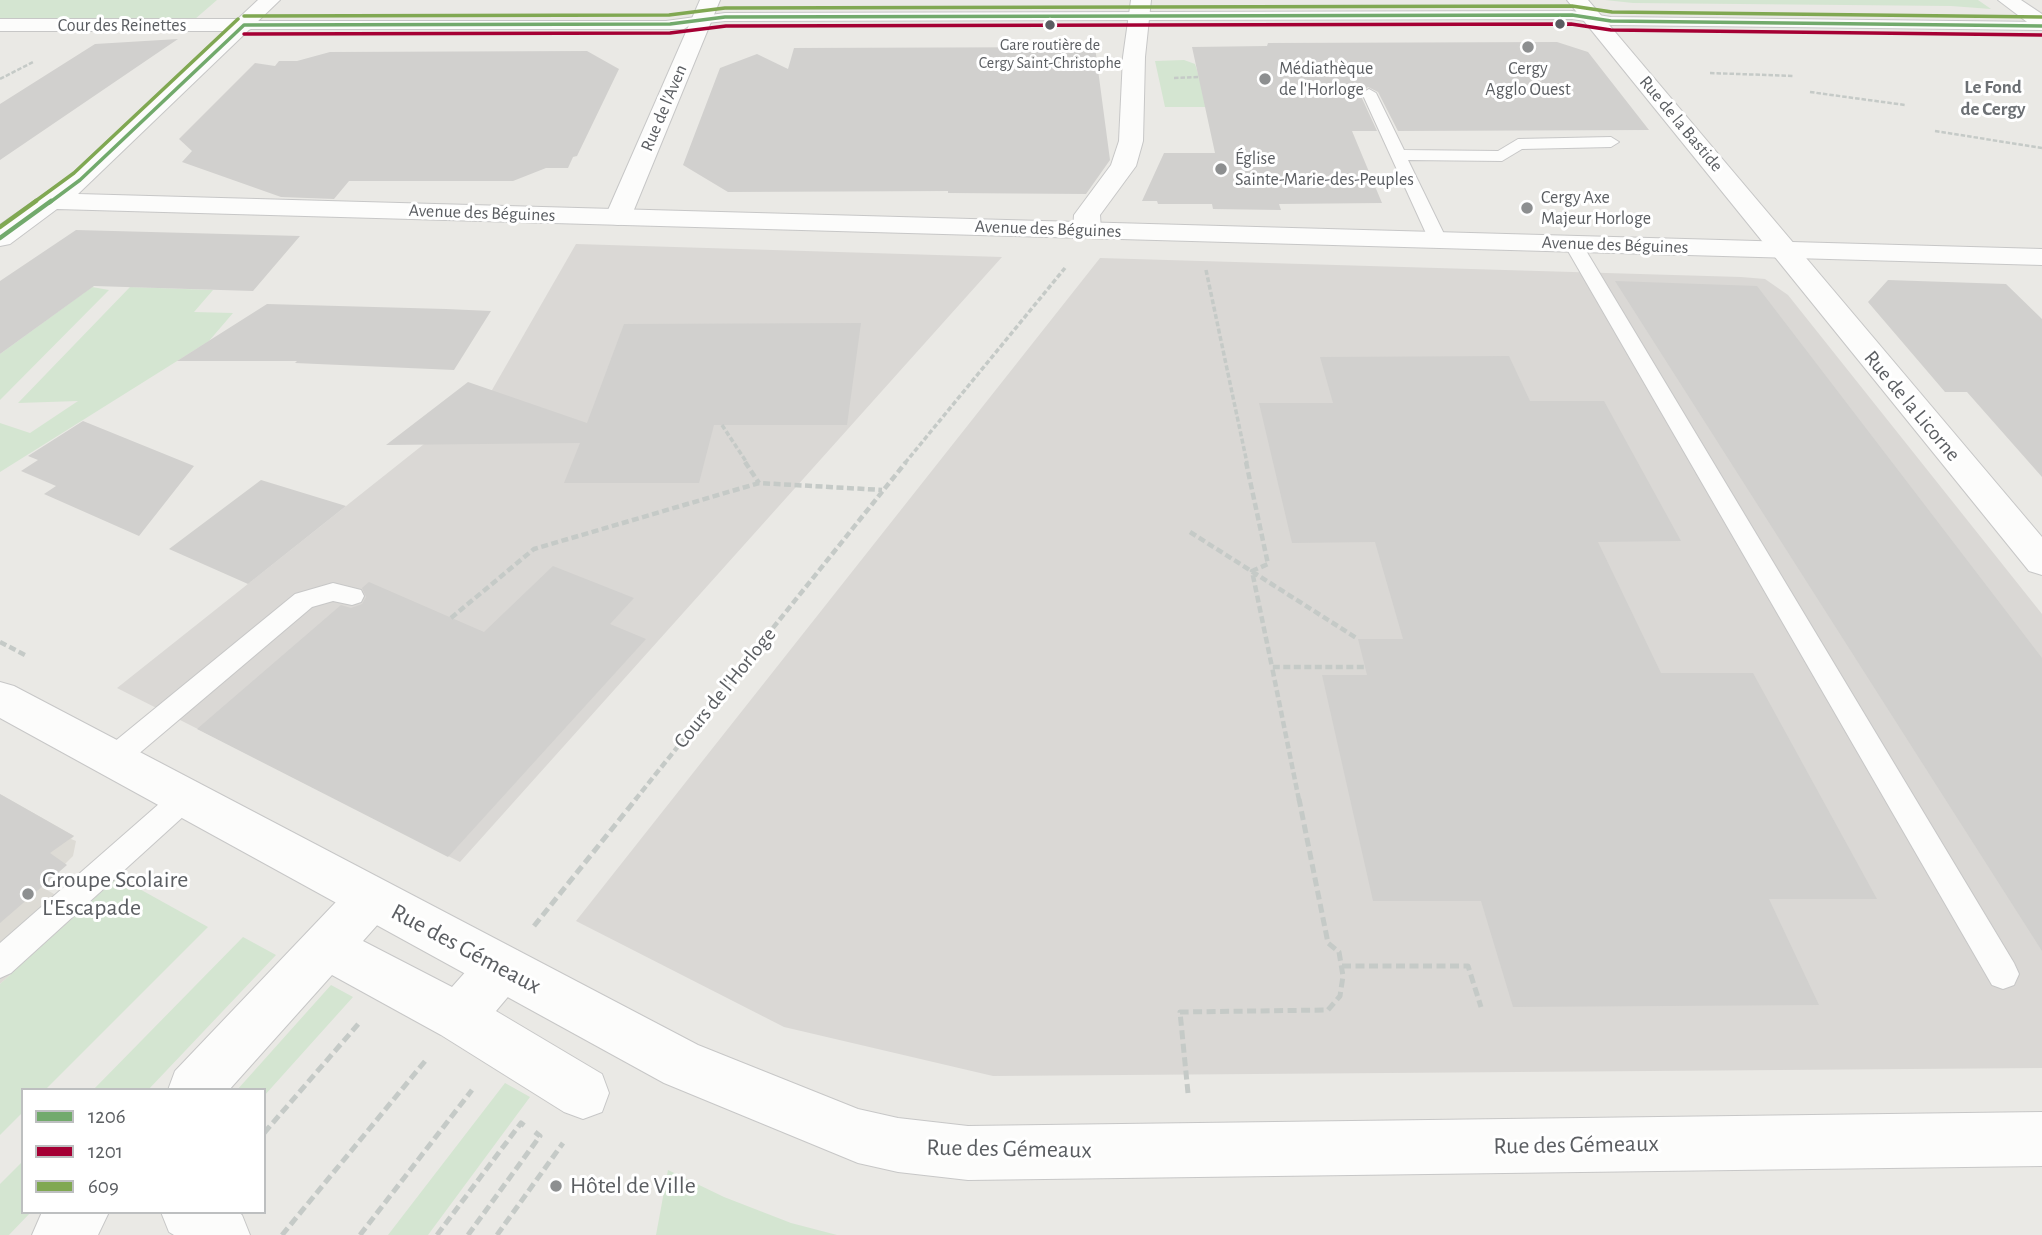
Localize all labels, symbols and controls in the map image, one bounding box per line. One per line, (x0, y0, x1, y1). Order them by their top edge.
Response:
street label: Cour des Reinettes (58, 15, 186, 37)
unlabelled marker (1553, 17, 1567, 31)
marker: Gare routière de Cergy Saint-Christophe (1043, 18, 1057, 32)
place label: Gare routière de Cergy Saint-Christophe (979, 35, 1121, 73)
marker: Cergy Agglo Ouest (1520, 39, 1536, 55)
place label: Médiathèque de l'Horloge (1279, 58, 1373, 100)
place label: Cergy Agglo Ouest (1485, 58, 1571, 100)
street label: Rue de l'Aven (636, 61, 692, 155)
marker: Médiathèque de l'Horloge (1257, 71, 1273, 87)
street label: Rue de la Bastide (1635, 72, 1727, 176)
district label: Le Fond de Cergy (1960, 76, 2026, 120)
place label: Église Sainte-Marie-des-Peuples (1235, 148, 1414, 190)
marker: Église Sainte-Marie-des-Peuples (1213, 161, 1229, 177)
place label: Cergy Axe Majeur Horloge (1541, 187, 1651, 230)
street label: Avenue des Béguines (408, 200, 556, 226)
marker: Cergy Axe Majeur Horloge (1519, 200, 1535, 216)
street label: Avenue des Béguines (974, 216, 1122, 242)
street label: Avenue des Béguines (1541, 232, 1689, 258)
street label: Rue de la Licorne (1858, 346, 1966, 466)
street label: Cours de l'Horloge (669, 622, 781, 754)
place label: Groupe Scolaire L'Escapade (42, 866, 188, 922)
marker: Groupe Scolaire L'Escapade (20, 886, 36, 902)
street label: Rue des Gémeaux (386, 897, 546, 1001)
legend (21, 1088, 266, 1214)
text: 1206 (88, 1106, 126, 1127)
street label: Rue des Gémeaux (1493, 1129, 1659, 1161)
street label: Rue des Gémeaux (926, 1133, 1092, 1165)
text: 1201 (88, 1141, 123, 1162)
place label: Hôtel de Ville (570, 1172, 696, 1200)
text: 609 (88, 1176, 119, 1197)
marker: Hôtel de Ville (548, 1178, 564, 1194)

